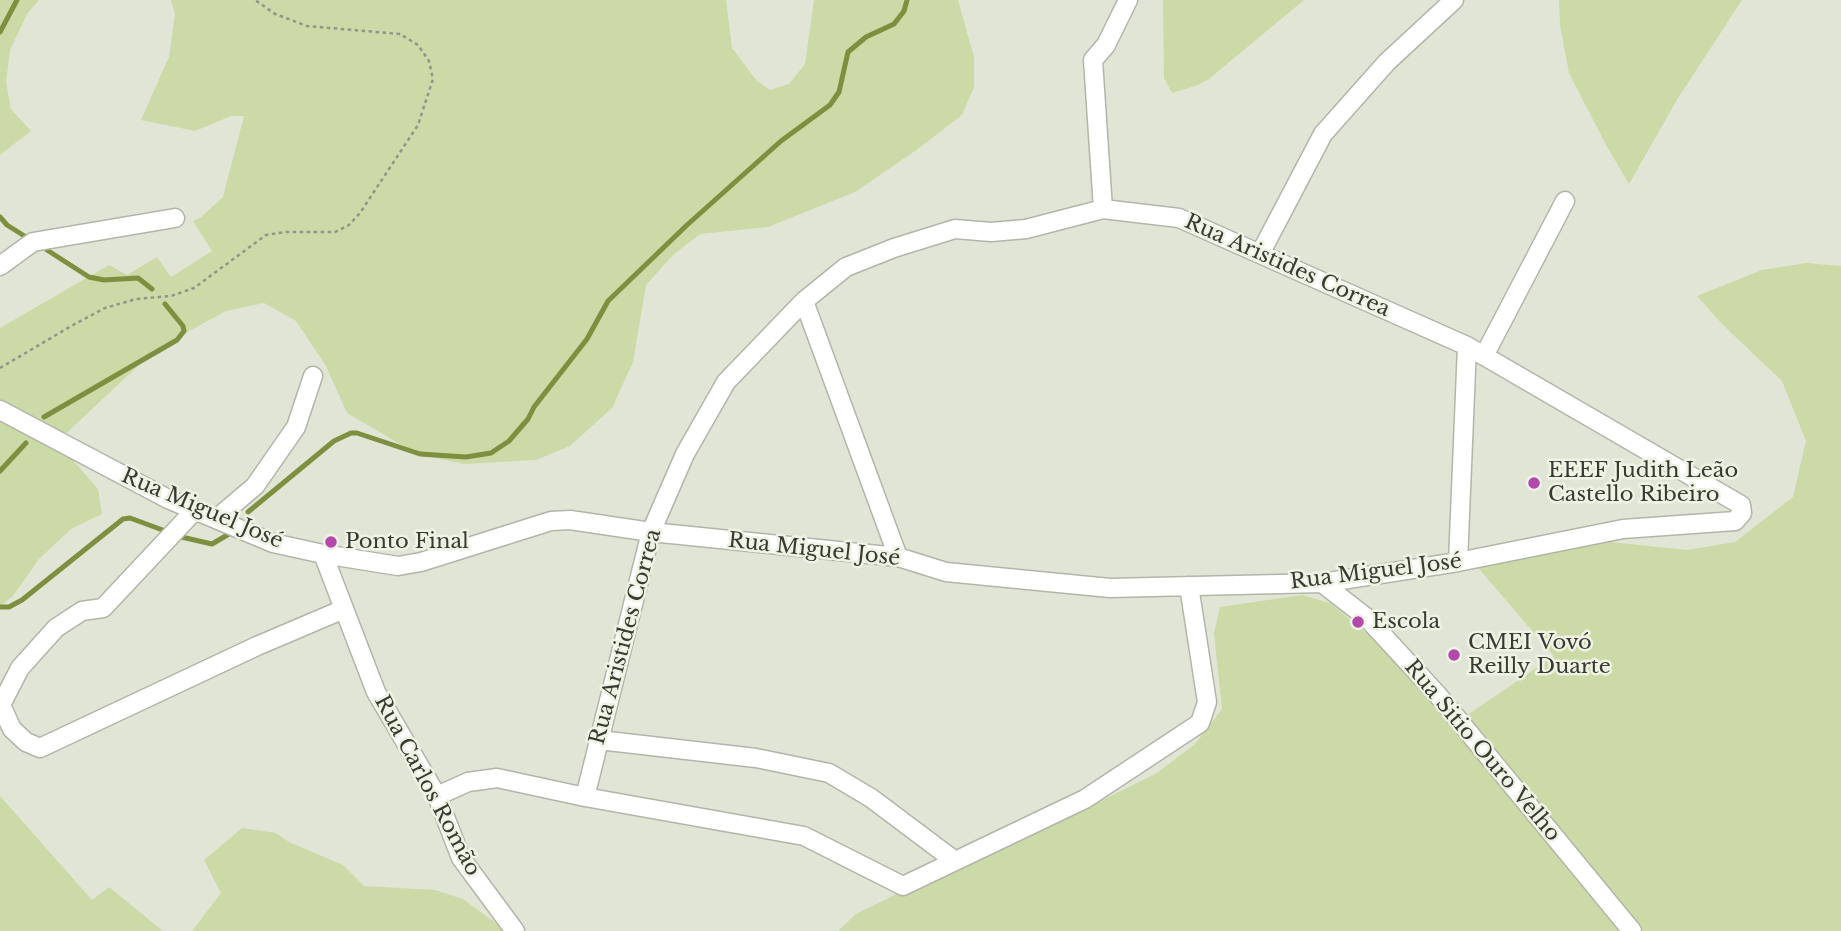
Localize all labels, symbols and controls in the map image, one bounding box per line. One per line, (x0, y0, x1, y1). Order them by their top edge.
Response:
street label: Rua Aristides Correa (1180, 209, 1394, 323)
place label: EEEF Judith Leão Castello Ribeiro (1548, 458, 1738, 508)
street label: Rua Miguel José (118, 464, 286, 554)
marker: EEEF Judith Leão Castello Ribeiro (1526, 475, 1542, 491)
street label: Rua Aristides Correa (585, 526, 667, 748)
street label: Rua Miguel José (727, 528, 901, 572)
place label: Ponto Final (345, 529, 469, 555)
marker: Ponto Final (323, 534, 339, 550)
street label: Rua Miguel José (1289, 549, 1463, 595)
place label: Escola (1372, 609, 1440, 635)
marker: Escola (1350, 614, 1366, 630)
place label: CMEI Vovó Reilly Duarte (1468, 630, 1611, 680)
marker: CMEI Vovó Reilly Duarte (1446, 647, 1462, 663)
street label: Rua Sitio Ouro Velho (1399, 655, 1565, 847)
street label: Rua Carlos Romão (369, 691, 485, 881)

